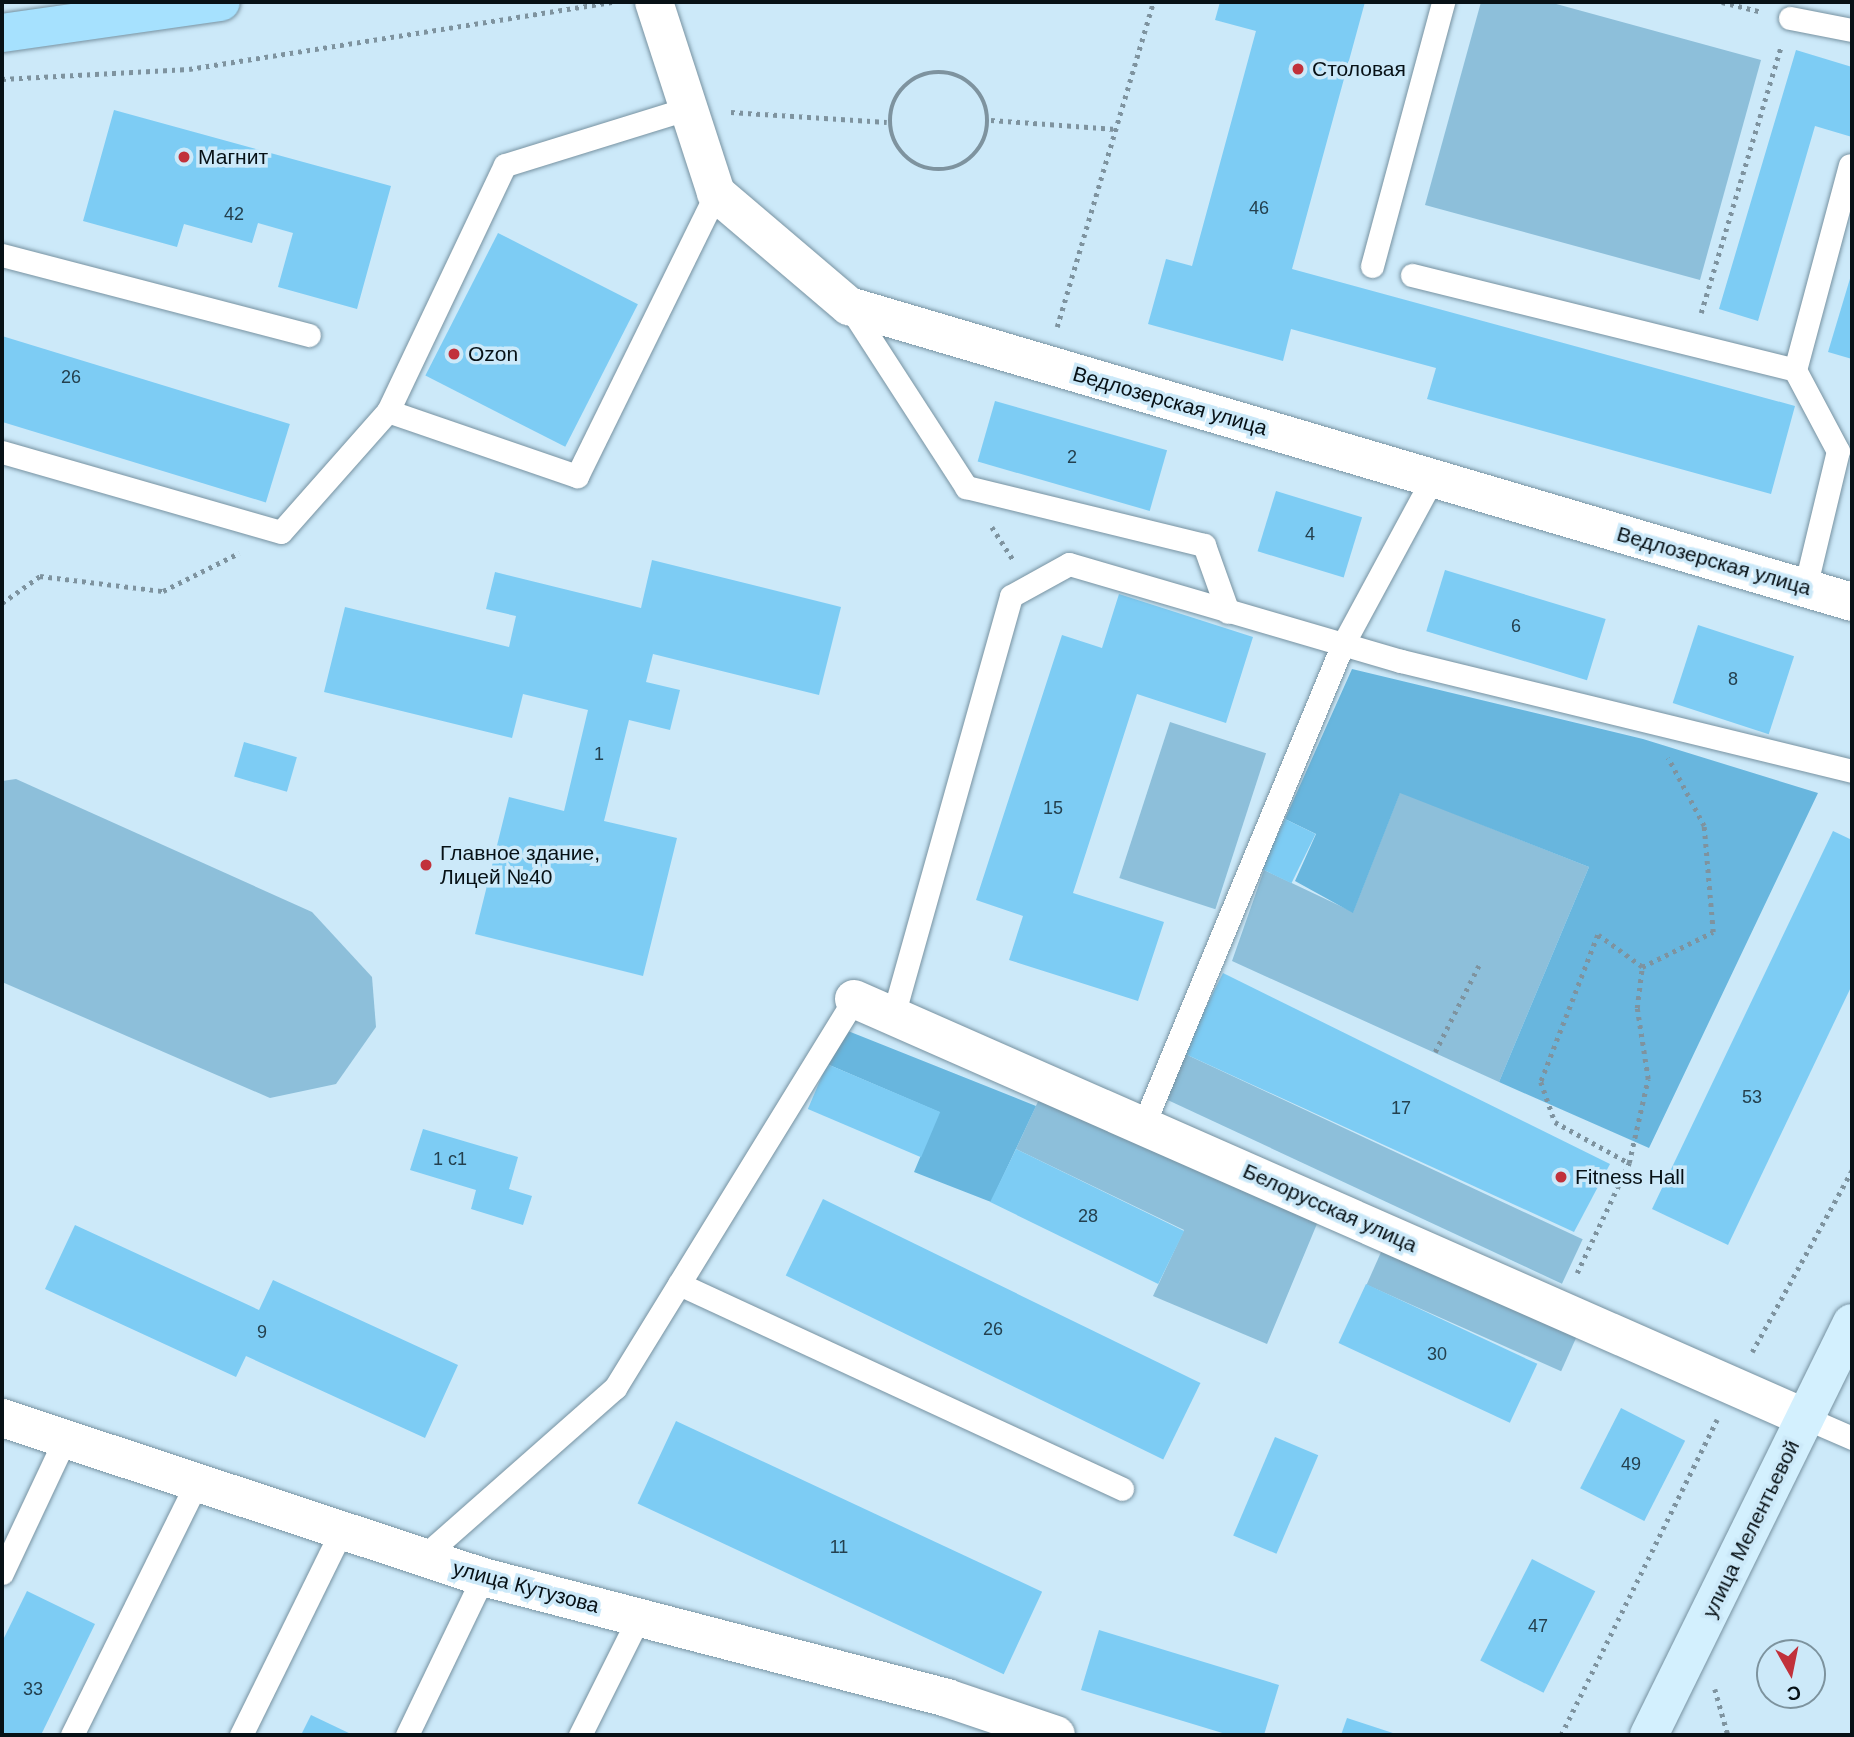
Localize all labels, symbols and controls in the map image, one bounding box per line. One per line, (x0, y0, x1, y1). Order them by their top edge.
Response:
place label: Столовая (1312, 56, 1406, 82)
marker: Столовая (1290, 61, 1306, 77)
place label: Магнит (198, 144, 268, 170)
marker: Магнит (176, 149, 192, 165)
house number: 46 (1249, 197, 1269, 219)
house number: 42 (224, 203, 244, 225)
place label: Ozon (468, 341, 518, 367)
marker: Ozon (446, 346, 462, 362)
street label: Ведлозерская улица (1070, 361, 1270, 441)
house number: 26 (61, 366, 81, 388)
house number: 2 (1067, 446, 1077, 468)
street label: Ведлозерская улица (1614, 521, 1814, 601)
house number: 4 (1305, 523, 1315, 545)
house number: 6 (1511, 615, 1521, 637)
house number: 8 (1728, 668, 1738, 690)
house number: 1 (594, 743, 604, 765)
house number: 15 (1043, 797, 1063, 819)
place label: Главное здание, Лицей №40 (440, 840, 600, 890)
marker: Главное здание, Лицей №40 (418, 857, 434, 873)
house number: 53 (1742, 1086, 1762, 1108)
house number: 17 (1391, 1097, 1411, 1119)
house number: 1 с1 (433, 1148, 467, 1170)
street label: Белорусская улица (1239, 1158, 1421, 1258)
place label: Fitness Hall (1575, 1164, 1685, 1190)
marker: Fitness Hall (1553, 1169, 1569, 1185)
house number: 28 (1078, 1205, 1098, 1227)
house number: 26 (983, 1318, 1003, 1340)
house number: 9 (257, 1321, 267, 1343)
house number: 30 (1427, 1343, 1447, 1365)
street label: улица Мелентьевой (1697, 1436, 1805, 1622)
house number: 49 (1621, 1453, 1641, 1475)
house number: 11 (830, 1536, 848, 1558)
street label: улица Кутузова (450, 1555, 602, 1619)
house number: 47 (1528, 1615, 1548, 1637)
north arrow (1756, 1639, 1826, 1709)
house number: 33 (23, 1678, 43, 1700)
text: С (1786, 1682, 1802, 1705)

